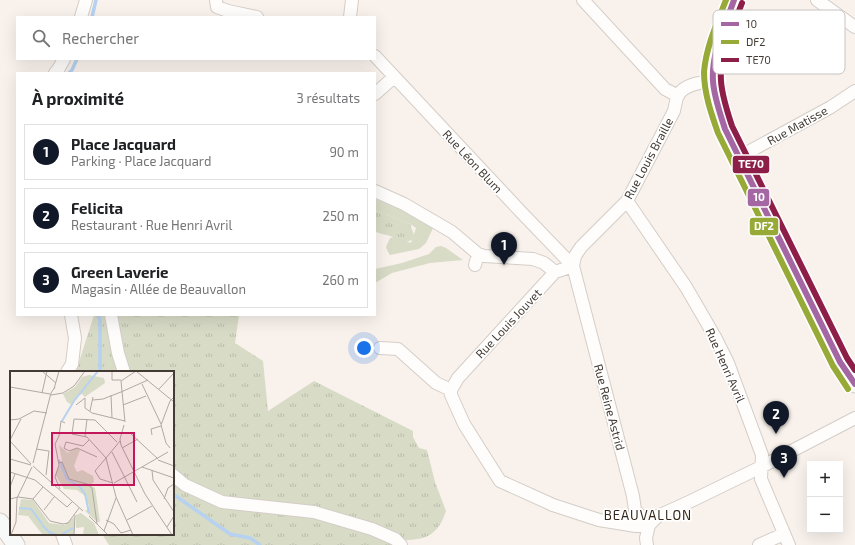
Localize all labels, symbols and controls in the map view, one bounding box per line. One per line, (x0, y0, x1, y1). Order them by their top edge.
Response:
legend (713, 10, 845, 74)
search box (16, 16, 376, 60)
text: 10 (746, 17, 757, 30)
icon: search (30, 27, 52, 49)
text: Rechercher (62, 29, 139, 47)
text: DF2 (746, 35, 765, 48)
text: TE70 (746, 53, 771, 66)
text: À proximité (32, 88, 124, 108)
text: 3 résultats (296, 90, 360, 106)
street label: Rue Matisse (764, 103, 830, 147)
street label: Rue Louis Braille (621, 115, 675, 201)
street label: Rue Léon Blum (440, 127, 506, 195)
text: Place Jacquard (71, 135, 176, 153)
text: 1 (43, 144, 49, 160)
text: 90 m (329, 144, 359, 160)
text: Parking · Place Jacquard (71, 153, 211, 169)
line badge: TE70 (732, 155, 770, 174)
text: TE70 (738, 157, 764, 170)
line badge: 10 (747, 188, 770, 207)
text: 10 (753, 190, 765, 203)
text: Felicita (71, 199, 123, 217)
text: 2 (42, 208, 50, 224)
text: 250 m (323, 208, 359, 224)
text: Restaurant · Rue Henri Avril (71, 217, 232, 233)
line badge: DF2 (749, 217, 779, 236)
text: DF2 (754, 219, 774, 232)
pin: 1 (491, 232, 517, 265)
text: Green Laverie (71, 263, 169, 281)
text: 3 (42, 272, 50, 288)
text: 260 m (322, 272, 359, 288)
text: Magasin · Allée de Beauvallon (71, 281, 246, 297)
street label: Rue Louis Jouvet (472, 285, 544, 361)
street label: Rue Henri Avril (703, 326, 749, 405)
your location (354, 338, 374, 358)
street label: Rue Reine Astrid (592, 362, 628, 452)
inset map (10, 371, 174, 535)
pin: 2 (763, 401, 789, 434)
pin: 3 (771, 445, 797, 478)
map controls (807, 461, 843, 533)
button: + (807, 461, 843, 497)
button: − (807, 497, 843, 533)
district label: BEAUVALLON (604, 507, 692, 523)

